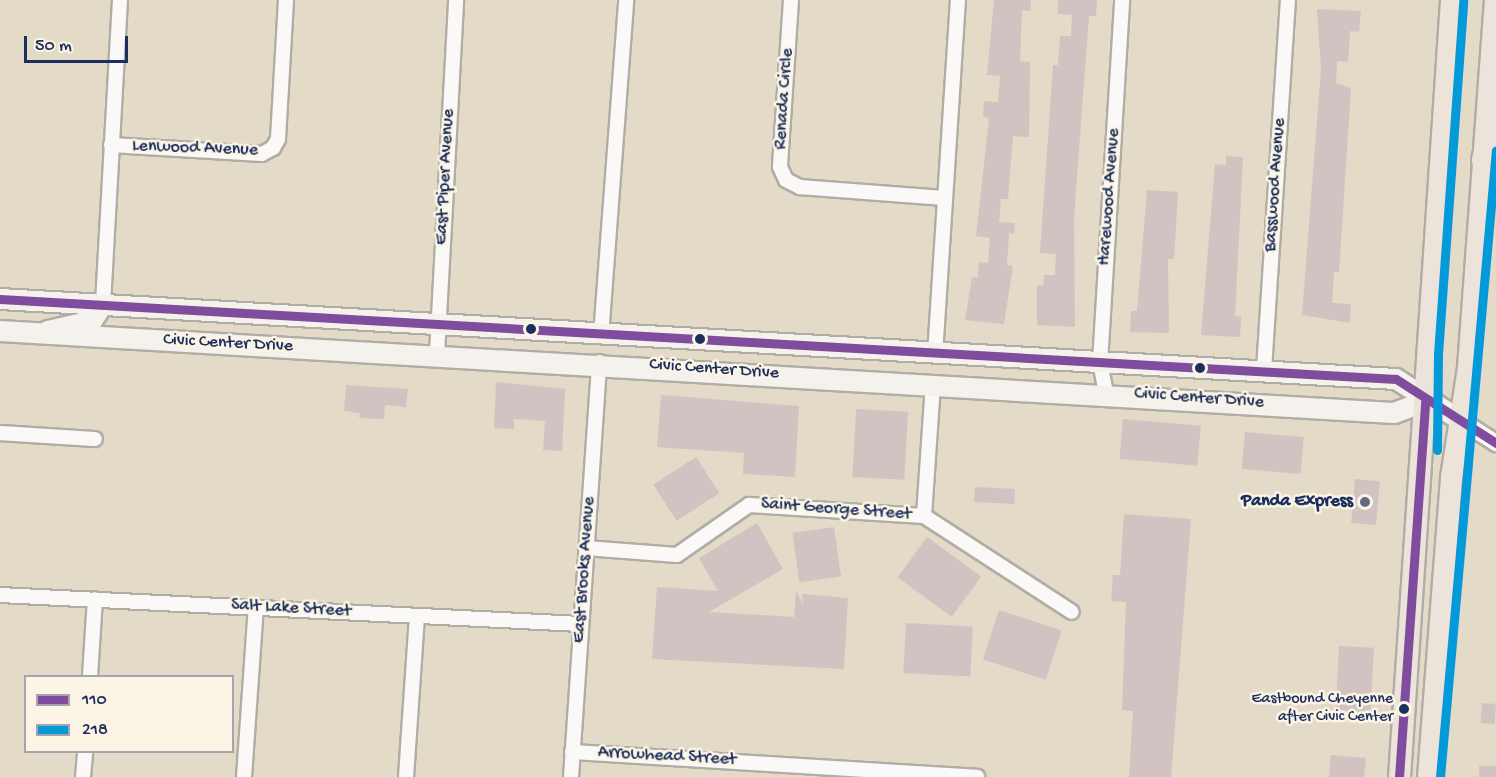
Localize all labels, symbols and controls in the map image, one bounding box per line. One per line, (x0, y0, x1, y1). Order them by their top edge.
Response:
scale bar (27, 24, 130, 62)
text: 50 m (35, 36, 72, 57)
street label: Renada Circle (771, 48, 799, 150)
street label: East Piper Avenue (432, 108, 460, 246)
street label: Basswood Avenue (1261, 117, 1291, 253)
street label: Harewood Avenue (1094, 128, 1126, 266)
street label: Lenwood Avenue (132, 136, 258, 162)
unlabelled marker (525, 323, 537, 335)
street label: Civic Center Drive (163, 330, 293, 358)
unlabelled marker (694, 333, 706, 345)
street label: Civic Center Drive (648, 355, 780, 385)
unlabelled marker (1194, 362, 1206, 374)
street label: Civic Center Drive (1133, 384, 1265, 414)
place label: Panda Express (1241, 491, 1353, 513)
street label: Saint George Street (760, 494, 912, 526)
marker: Panda Express (1358, 495, 1372, 509)
street label: East Brooks Avenue (569, 496, 601, 644)
street label: Salt Lake Street (230, 595, 352, 623)
legend (24, 675, 234, 753)
text: 110 (82, 690, 107, 711)
place label: Eastbound Cheyenne after Civic Center (1252, 690, 1393, 728)
marker: Eastbound Cheyenne after Civic Center (1398, 703, 1410, 715)
text: 218 (82, 720, 108, 741)
street label: Arrowhead Street (597, 743, 737, 771)

